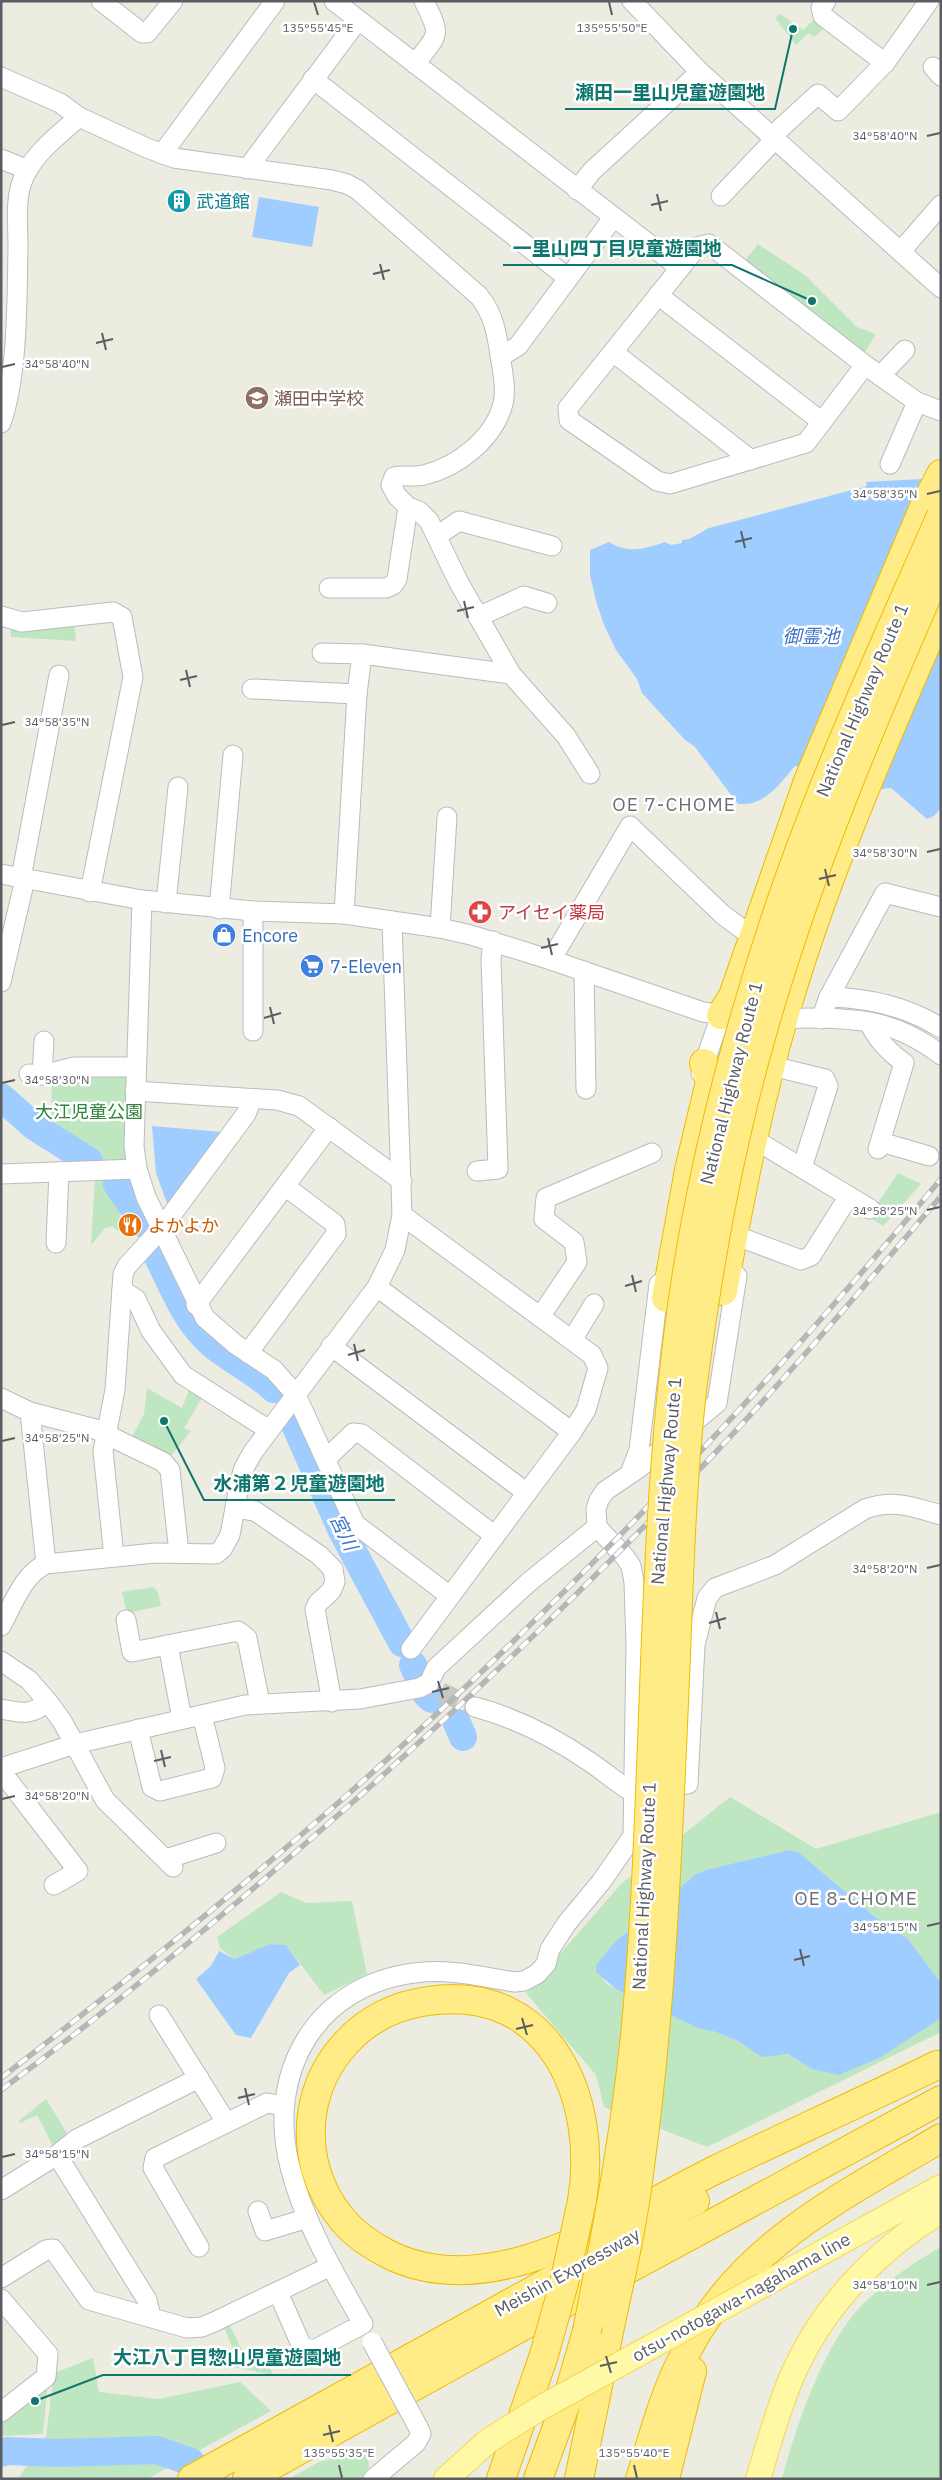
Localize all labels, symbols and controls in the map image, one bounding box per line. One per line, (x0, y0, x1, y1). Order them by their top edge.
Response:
text: 135°55'45"E (283, 20, 353, 35)
text: 135°55'50"E (577, 20, 647, 35)
callout: 瀬田一里山児童遊園地 (565, 75, 775, 109)
text: 瀬田一里山児童遊園地 (575, 80, 765, 104)
text: 34°58'40"N (852, 128, 918, 143)
building icon: 武道館 (166, 188, 192, 214)
place label: 武道館 (196, 190, 250, 213)
callout: 一里山四丁目児童遊園地 (503, 231, 732, 265)
text: 一里山四丁目児童遊園地 (512, 236, 722, 260)
text: 34°58'40"N (24, 356, 90, 371)
school or university icon: 瀬田中学校 (244, 385, 270, 411)
place label: 瀬田中学校 (274, 387, 364, 410)
text: 34°58'35"N (852, 486, 918, 501)
street label: National Highway Route 1 (811, 600, 913, 800)
water label: 御霊池 (782, 624, 841, 648)
text: 34°58'35"N (24, 714, 90, 729)
district label: OE 7-CHOME (612, 792, 736, 816)
text: 34°58'30"N (852, 845, 918, 860)
pharmacy icon: アイセイ薬局 (467, 899, 493, 925)
place label: アイセイ薬局 (498, 901, 605, 924)
shop icon: Encore (211, 922, 237, 948)
place label: Encore (242, 924, 298, 947)
supermarket icon: 7-Eleven (299, 953, 325, 979)
place label: 7-Eleven (330, 955, 402, 978)
street label: National Highway Route 1 (695, 979, 767, 1187)
text: 34°58'30"N (24, 1072, 90, 1087)
park label: 大江児童公園 (35, 1100, 143, 1123)
text: 34°58'25"N (852, 1203, 918, 1218)
restaurant icon: よかよか (117, 1212, 143, 1238)
place label: よかよか (148, 1214, 219, 1237)
street label: National Highway Route 1 (645, 1376, 687, 1586)
text: 34°58'25"N (24, 1430, 90, 1445)
callout: 水浦第２児童遊園地 (204, 1466, 395, 1500)
text: 水浦第２児童遊園地 (213, 1471, 385, 1495)
water label: 宮川 (325, 1510, 364, 1556)
text: 34°58'20"N (852, 1561, 918, 1576)
street label: National Highway Route 1 (627, 1781, 661, 1991)
text: 34°58'20"N (24, 1788, 90, 1803)
district label: OE 8-CHOME (794, 1886, 918, 1910)
text: 34°58'15"N (852, 1919, 918, 1934)
text: 34°58'15"N (24, 2146, 90, 2161)
street label: Meishin Expressway (490, 2222, 644, 2322)
street label: otsu-notogawa-nagahama line (628, 2227, 854, 2367)
text: 34°58'10"N (852, 2277, 918, 2292)
callout: 大江八丁目惣山児童遊園地 (103, 2341, 351, 2375)
text: 大江八丁目惣山児童遊園地 (113, 2345, 341, 2369)
text: 135°55'35"E (304, 2445, 374, 2460)
text: 135°55'40"E (599, 2445, 669, 2460)

